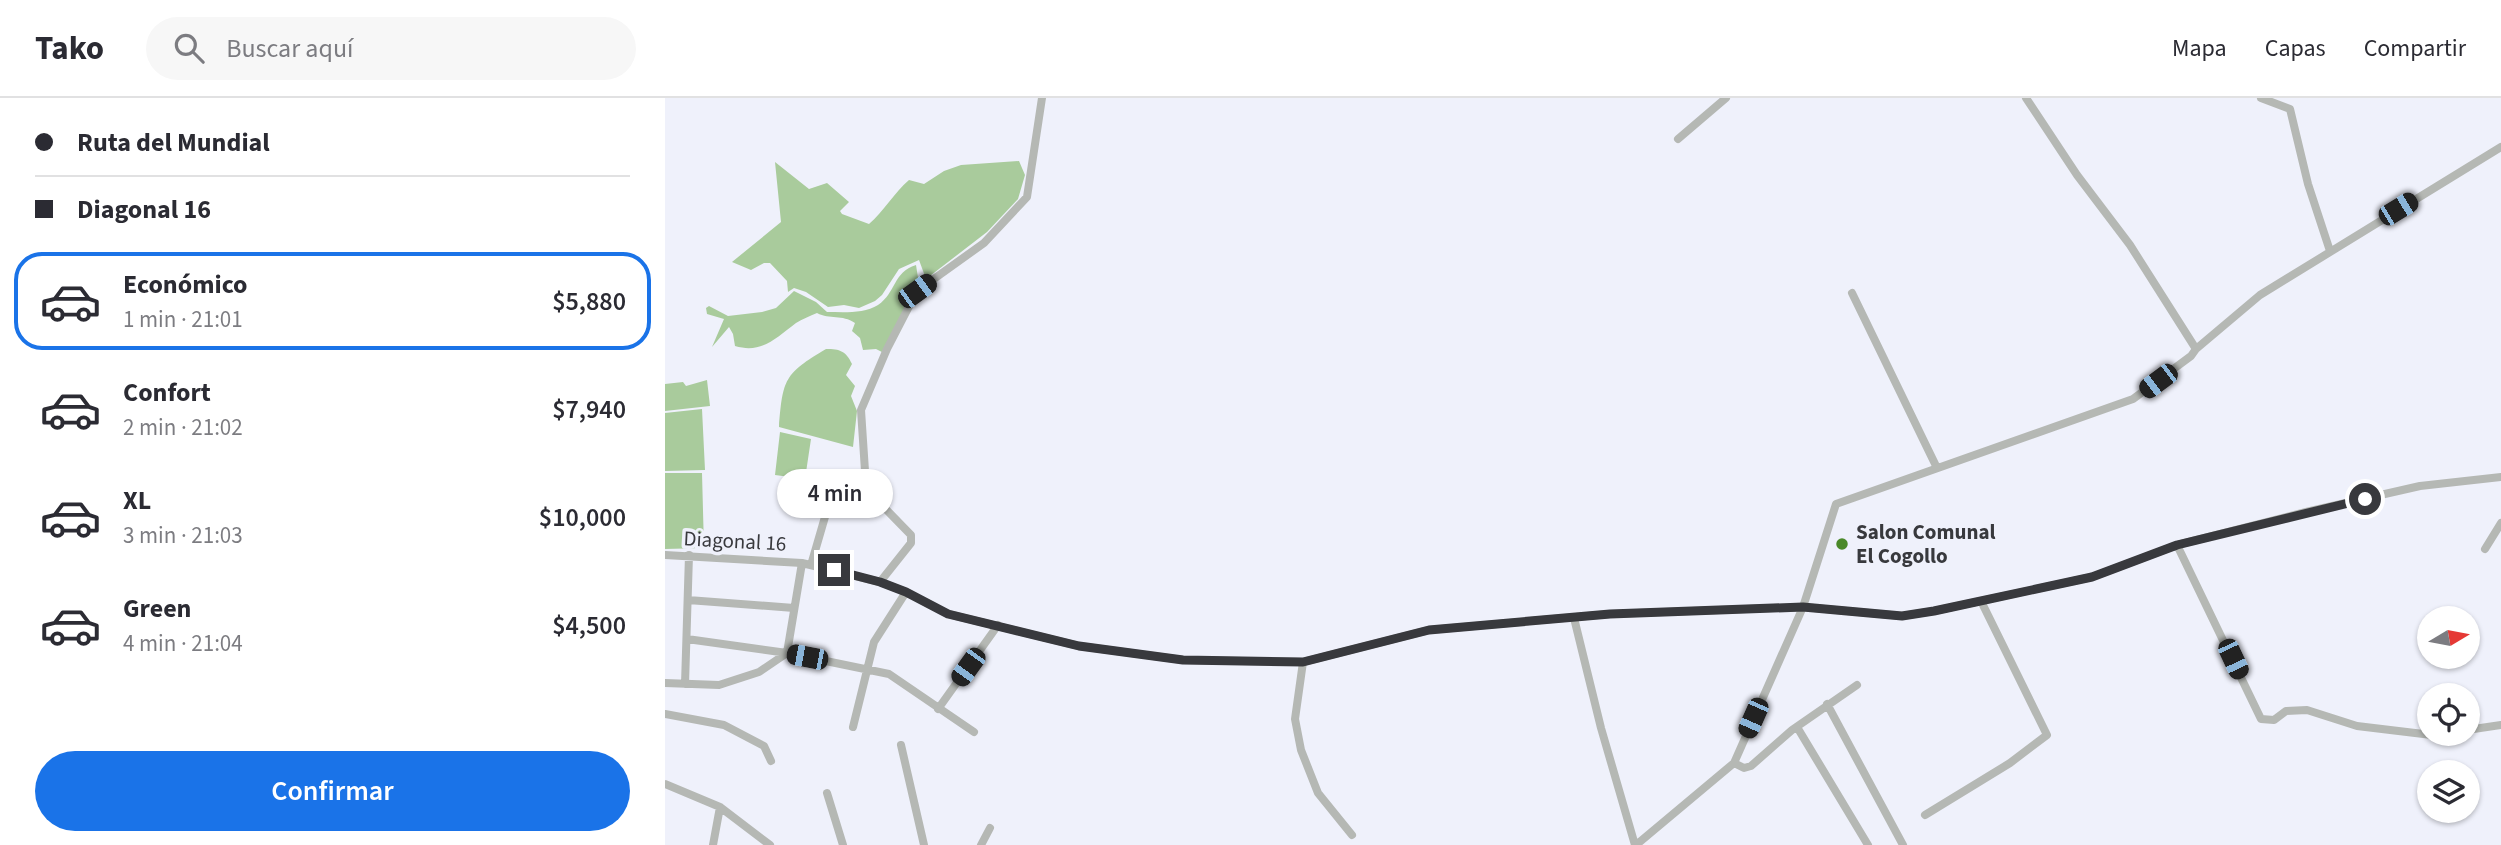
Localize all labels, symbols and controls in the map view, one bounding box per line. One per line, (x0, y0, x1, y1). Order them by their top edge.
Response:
search box (146, 17, 636, 80)
text: Tako (35, 25, 104, 72)
icon: search (170, 29, 208, 67)
text: Buscar aquí (226, 30, 353, 67)
text: Mapa (2172, 31, 2227, 66)
text: Capas (2265, 31, 2326, 66)
text: Compartir (2364, 31, 2466, 66)
text: Ruta del Mundial (77, 124, 270, 161)
car (2375, 189, 2422, 229)
text: Diagonal 16 (77, 191, 211, 228)
text: Económico (123, 266, 248, 303)
icon: car (39, 270, 102, 333)
car (894, 270, 941, 312)
text: $5,880 (552, 283, 626, 320)
text: 1 min · 21:01 (123, 303, 243, 336)
car (2135, 360, 2182, 402)
text: Confort (123, 374, 211, 411)
icon: car (39, 378, 102, 441)
text: $7,940 (552, 391, 626, 428)
text: 2 min · 21:02 (123, 411, 243, 444)
callout: 4 min (776, 468, 892, 518)
text: 4 min (808, 477, 862, 510)
text: XL (123, 482, 151, 519)
route start (2349, 483, 2381, 515)
icon: car (39, 486, 102, 549)
text: $10,000 (539, 499, 626, 536)
place label: Salon Comunal El Cogollo (1856, 517, 1996, 571)
text: 3 min · 21:03 (123, 519, 243, 552)
street label: Diagonal 16 (683, 523, 787, 559)
marker: Salon Comunal El Cogollo (1834, 536, 1850, 552)
route end (818, 554, 850, 586)
text: Green (123, 590, 191, 627)
icon: car (39, 594, 102, 657)
north arrow (2417, 606, 2480, 668)
map controls (2417, 606, 2480, 823)
text: $4,500 (552, 607, 626, 644)
text: 4 min · 21:04 (123, 627, 243, 660)
car (2215, 636, 2252, 682)
car (785, 643, 830, 671)
car (948, 644, 989, 690)
button: locate (2417, 683, 2480, 746)
car (1735, 695, 1772, 741)
button: Confirmar (35, 751, 630, 831)
button: layers (2417, 760, 2480, 823)

